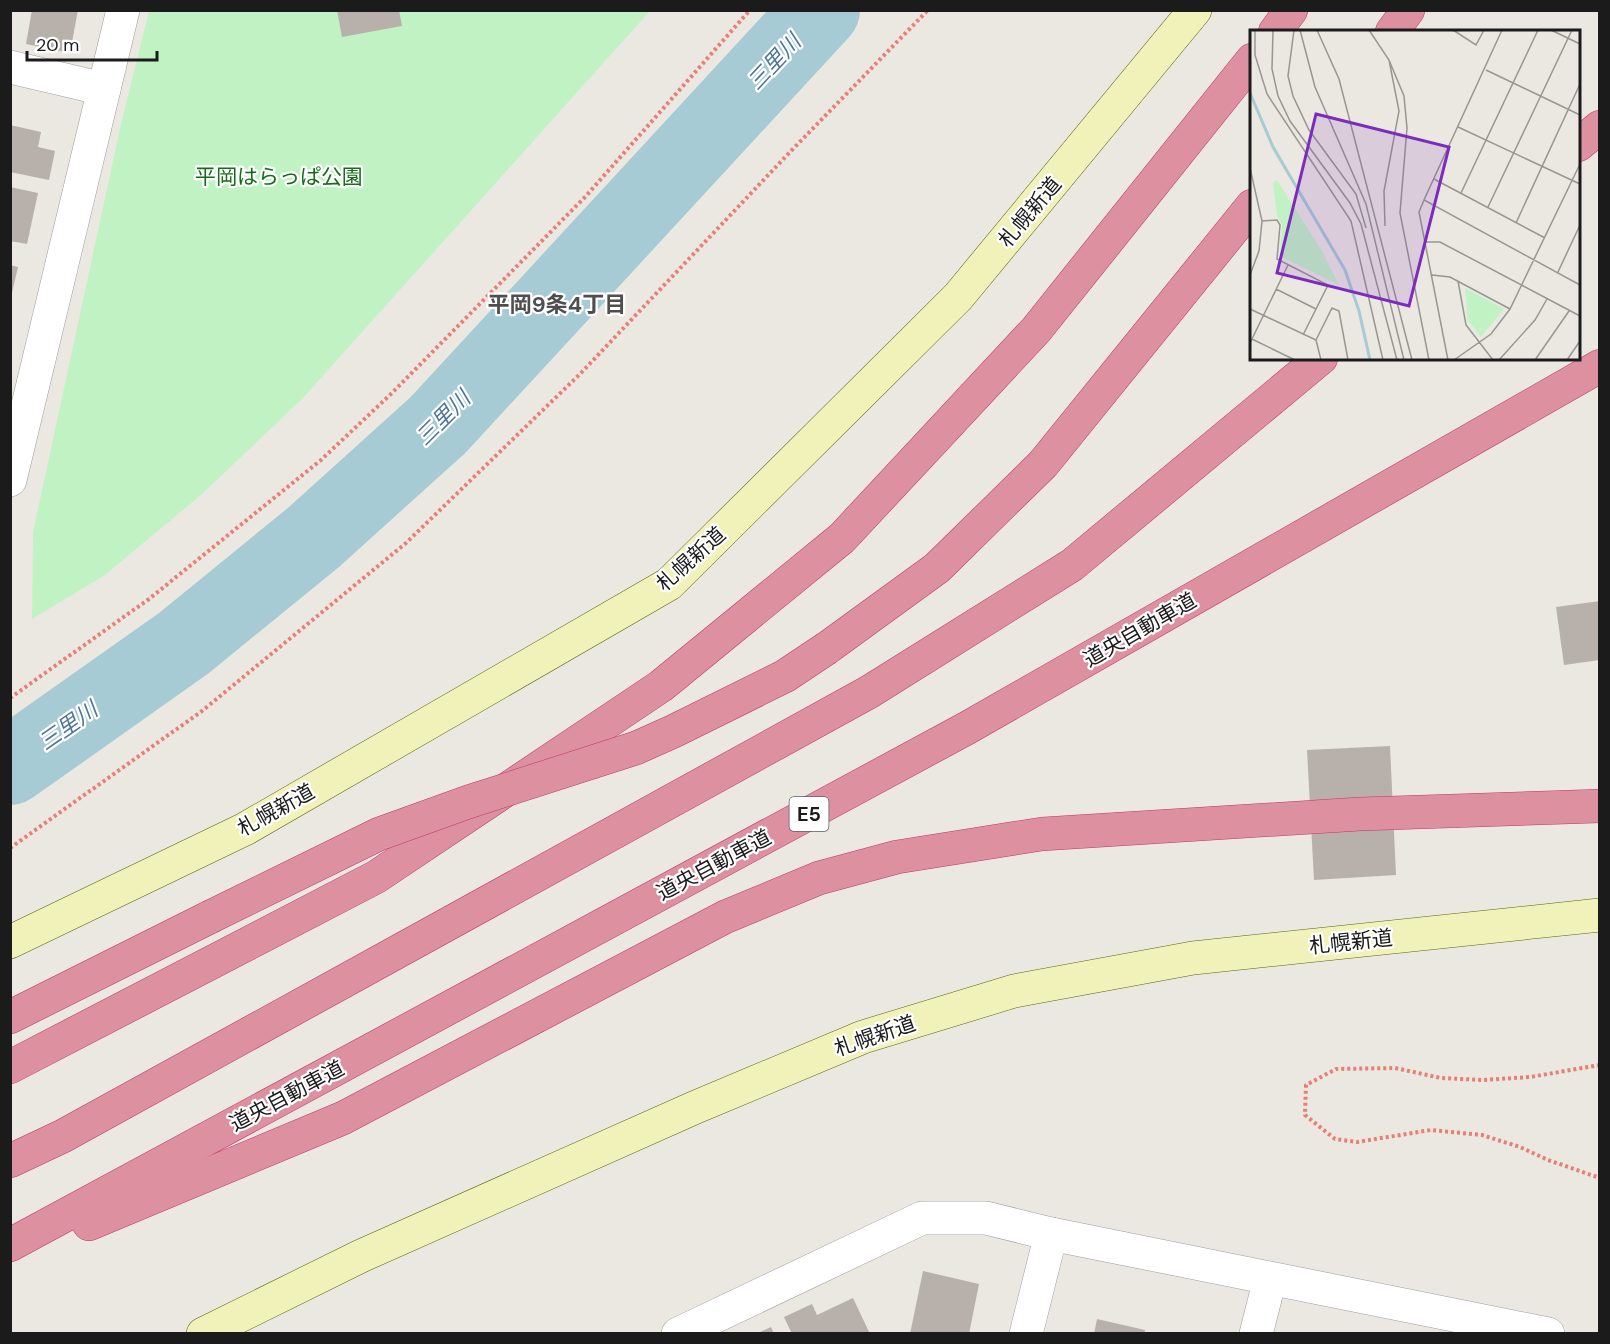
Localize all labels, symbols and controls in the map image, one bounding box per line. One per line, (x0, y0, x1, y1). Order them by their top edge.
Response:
scale bar (27, 24, 158, 62)
water label: 三里川 (741, 27, 808, 96)
inset map (1250, 30, 1580, 360)
text: 20 m (36, 33, 79, 57)
park label: 平岡はらっぱ公園 (195, 163, 363, 191)
street label: 札幌新道 (992, 171, 1068, 253)
district label: 平岡9条4丁目 (488, 290, 626, 319)
water label: 三里川 (409, 383, 478, 452)
street label: 札幌新道 (650, 520, 732, 598)
street label: 道央自動車道 (1078, 586, 1202, 674)
water label: 三里川 (33, 694, 105, 757)
street label: 札幌新道 (232, 777, 320, 843)
road number: E5 (790, 797, 828, 831)
street label: 道央自動車道 (652, 823, 776, 907)
street label: 札幌新道 (1308, 924, 1394, 960)
street label: 札幌新道 (831, 1009, 919, 1063)
street label: 道央自動車道 (225, 1054, 349, 1138)

